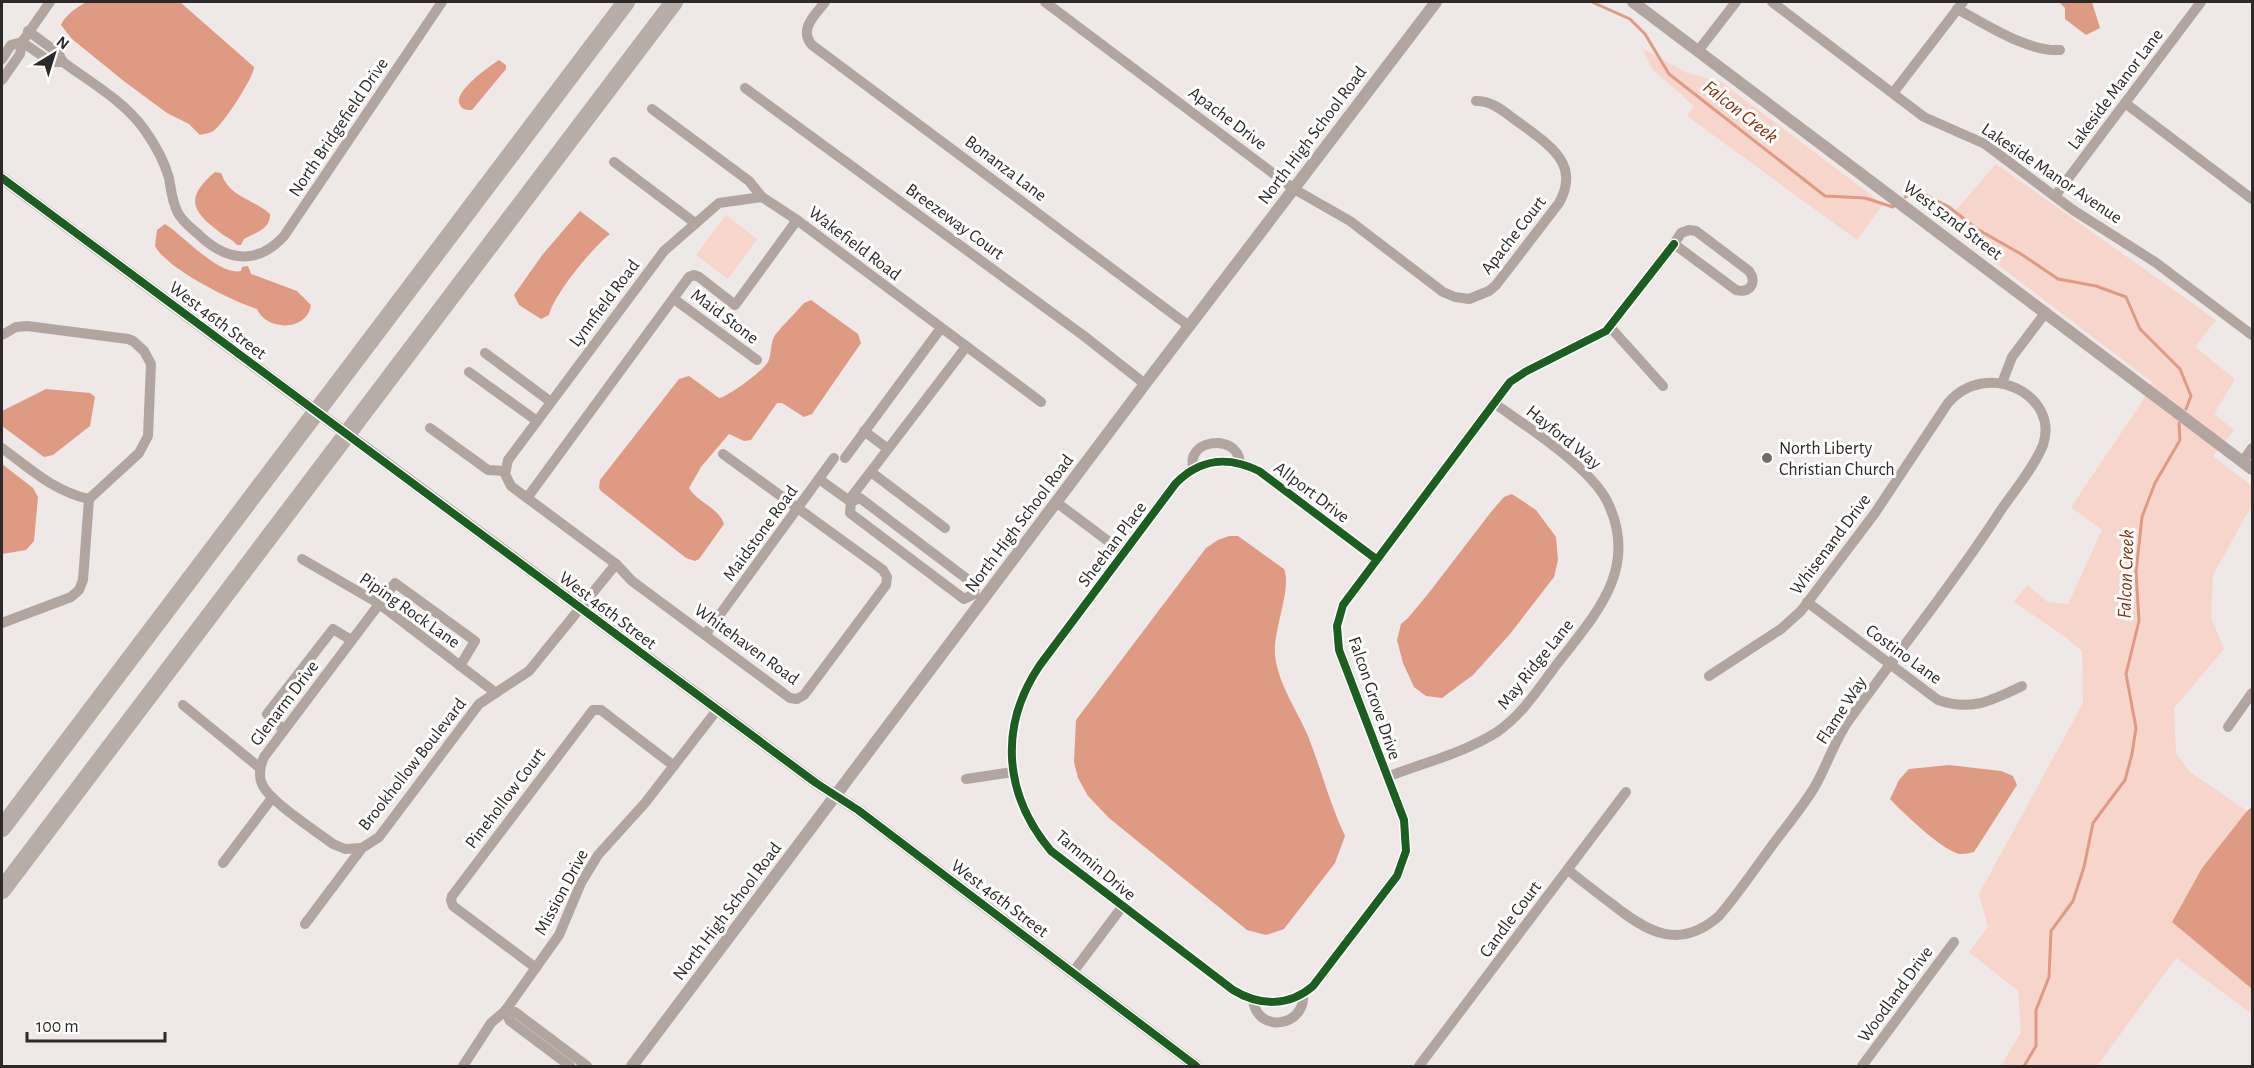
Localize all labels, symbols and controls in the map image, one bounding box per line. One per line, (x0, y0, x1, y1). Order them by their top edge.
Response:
north arrow (24, 24, 84, 84)
street label: Lakeside Manor Lane (2065, 26, 2167, 153)
text: N (53, 33, 72, 53)
street label: North Bridgefield Drive (286, 55, 392, 200)
street label: North High School Road (1255, 63, 1370, 208)
water label: Falcon Creek (1699, 77, 1782, 147)
street label: Apache Drive (1185, 84, 1270, 154)
street label: Lakeside Manor Avenue (1978, 120, 2125, 227)
street label: Bonanza Lane (961, 132, 1049, 205)
street label: West 52nd Street (1900, 178, 2005, 264)
street label: Breezeway Court (902, 180, 1007, 263)
street label: Apache Court (1478, 193, 1550, 278)
street label: Wakefield Road (805, 203, 904, 284)
street label: Lynnfield Road (566, 257, 643, 350)
street label: West 46th Street (165, 279, 270, 363)
street label: Maid Stone (687, 286, 761, 348)
street label: Hayford Way (1523, 402, 1604, 473)
place label: North Liberty Christian Church (1779, 440, 1895, 479)
street label: North High School Road (962, 451, 1077, 596)
marker: North Liberty Christian Church (1760, 451, 1774, 465)
street label: Allport Drive (1270, 459, 1352, 527)
street label: Maidstone Road (720, 483, 801, 585)
street label: Whisenand Drive (1787, 491, 1874, 598)
street label: Sheehan Place (1075, 499, 1150, 590)
water label: Falcon Creek (2114, 529, 2138, 619)
street label: West 46th Street (555, 569, 660, 653)
street label: Piping Rock Lane (356, 570, 463, 652)
street label: Whitehaven Road (691, 601, 802, 689)
street label: May Ridge Lane (1494, 616, 1577, 713)
street label: Costino Lane (1862, 621, 1945, 688)
street label: Falcon Grove Drive (1345, 635, 1404, 762)
street label: Glenarm Drive (247, 658, 323, 750)
street label: Flame Way (1813, 673, 1871, 748)
street label: Brookhollow Boulevard (356, 695, 470, 834)
street label: Pinehollow Court (462, 745, 549, 852)
street label: Tammin Drive (1052, 827, 1139, 904)
street label: North High School Road (670, 839, 785, 984)
street label: Mission Drive (532, 846, 592, 938)
street label: West 46th Street (947, 857, 1052, 941)
street label: Candle Court (1476, 878, 1545, 961)
street label: Woodland Drive (1855, 943, 1937, 1046)
scale bar (27, 1005, 165, 1043)
text: 100 m (36, 1018, 79, 1036)

